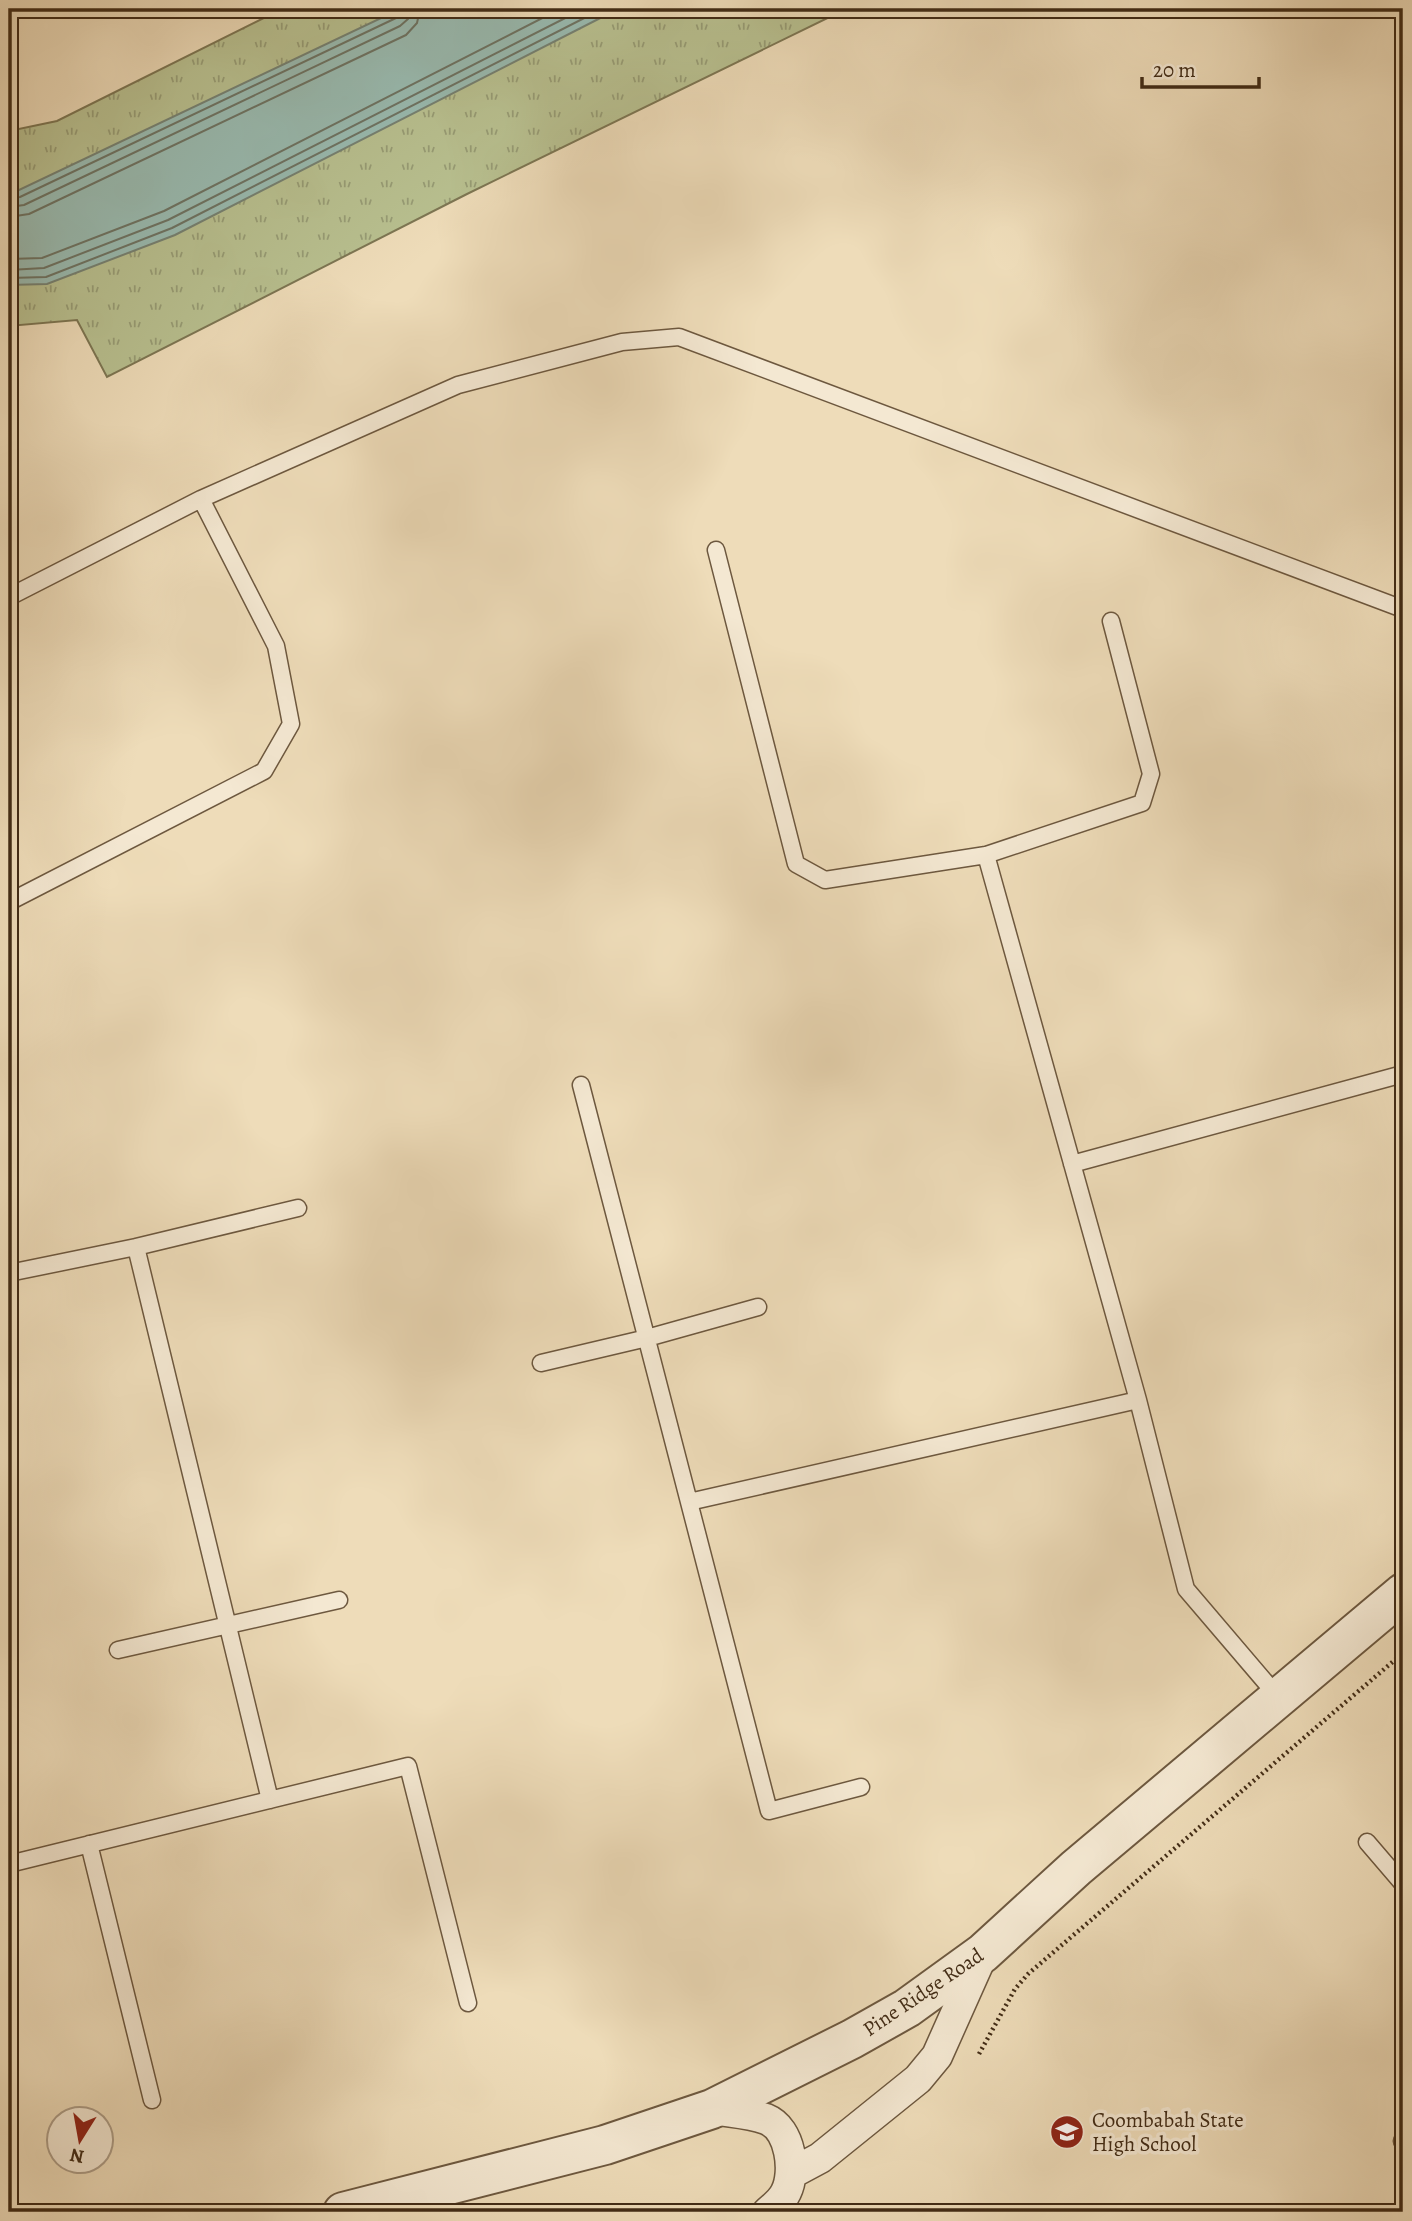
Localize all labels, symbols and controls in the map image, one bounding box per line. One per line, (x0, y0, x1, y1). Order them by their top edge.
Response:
scale bar (1142, 46, 1260, 90)
text: 20 m (1153, 56, 1196, 84)
street label: Pine Ridge Road (857, 1941, 989, 2043)
north arrow (46, 2106, 116, 2176)
place label: Coombabah State High School (1092, 2106, 1244, 2158)
school or university icon: Coombabah State High School (1048, 2113, 1086, 2151)
text: N (68, 2142, 86, 2170)

